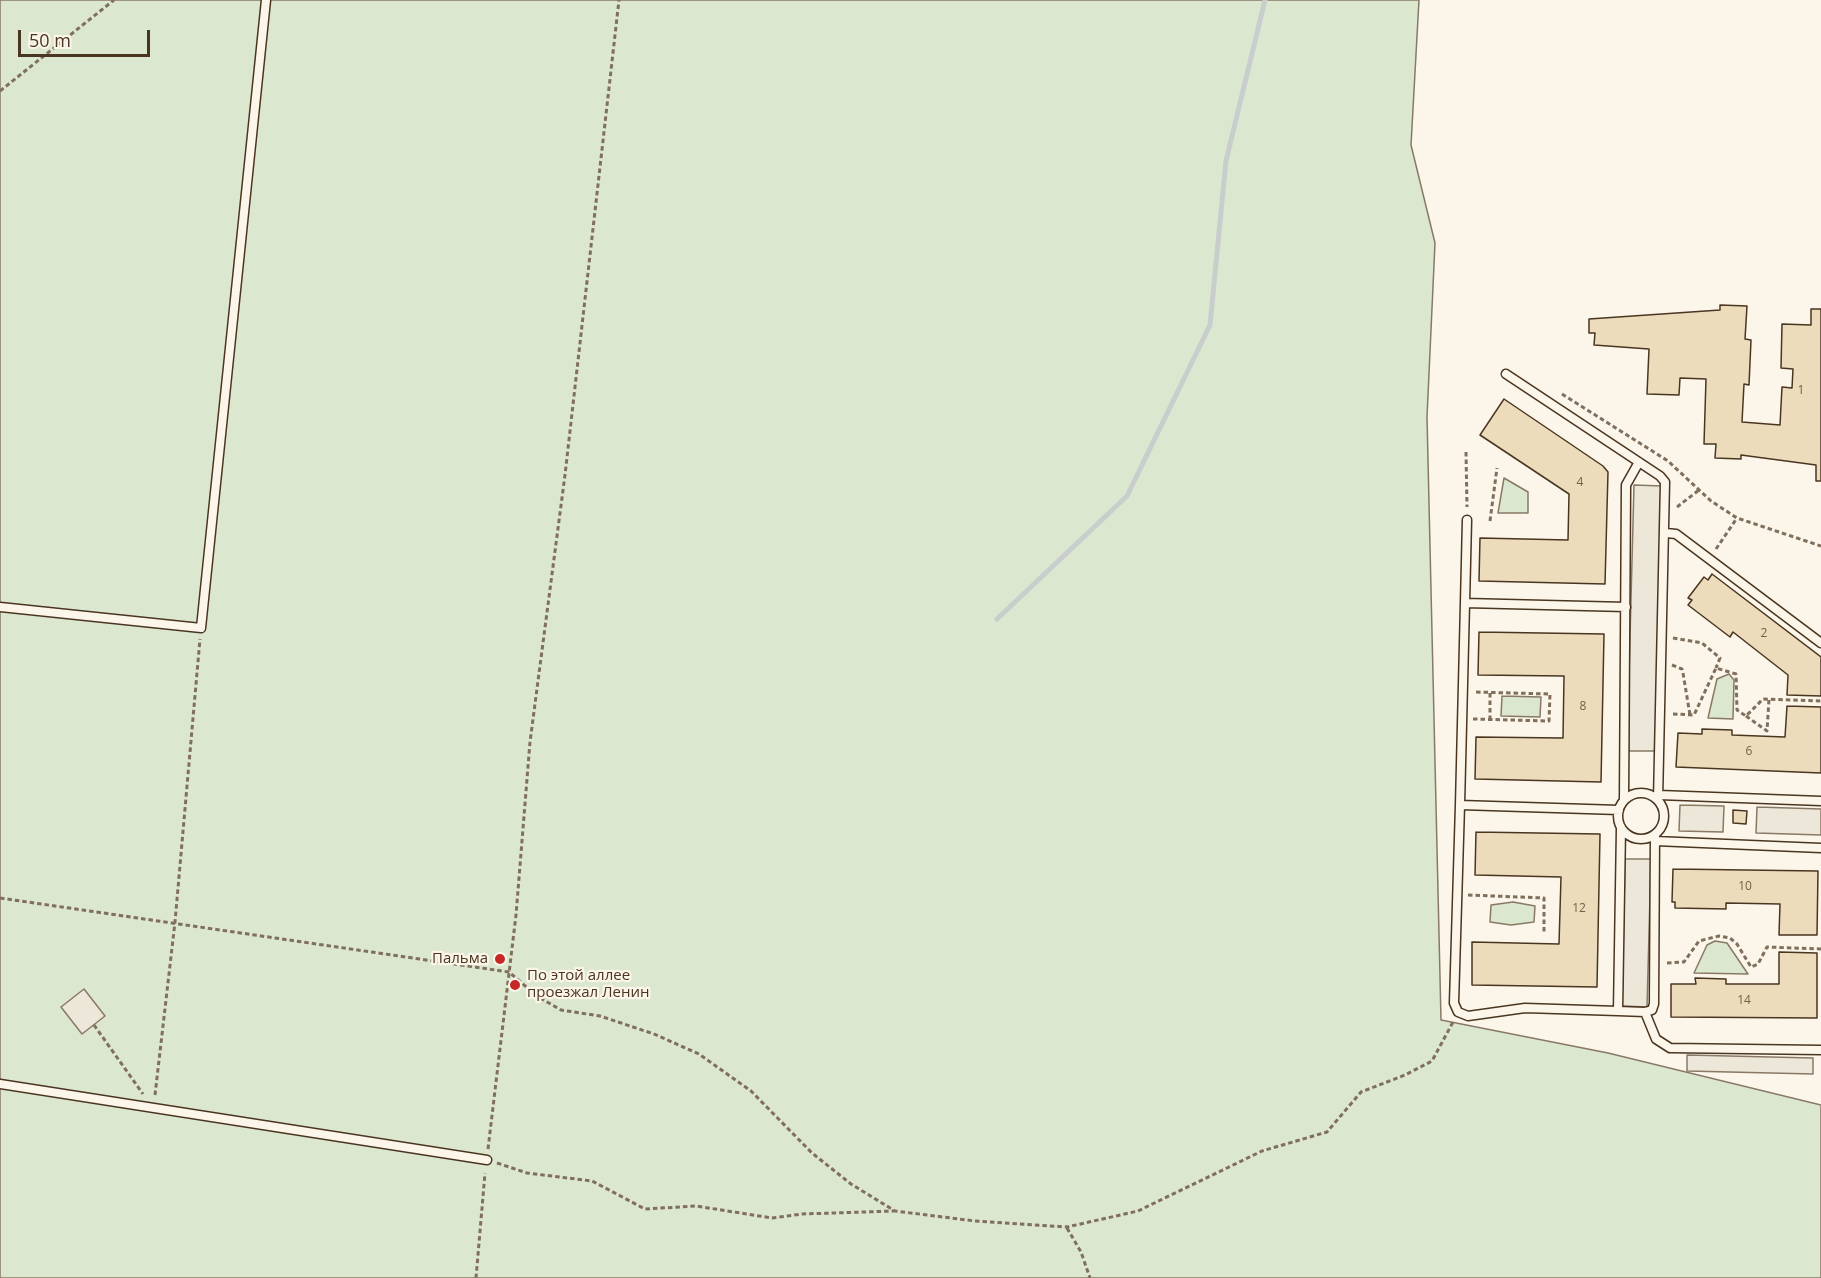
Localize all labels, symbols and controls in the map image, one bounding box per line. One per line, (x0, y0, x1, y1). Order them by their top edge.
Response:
scale bar (21, 18, 153, 56)
text: 50 m (29, 28, 71, 52)
house number: 1 (1798, 384, 1804, 398)
house number: 4 (1577, 476, 1583, 490)
house number: 2 (1761, 627, 1767, 641)
house number: 8 (1580, 700, 1586, 714)
house number: 6 (1746, 745, 1752, 759)
house number: 10 (1738, 880, 1752, 894)
house number: 12 (1572, 902, 1586, 916)
place label: Пальма (432, 950, 488, 968)
marker: Пальма (493, 952, 507, 966)
place label: По этой аллее проезжал Ленин (527, 967, 650, 1002)
marker: По этой аллее проезжал Ленин (508, 978, 522, 992)
house number: 14 (1737, 994, 1751, 1008)

